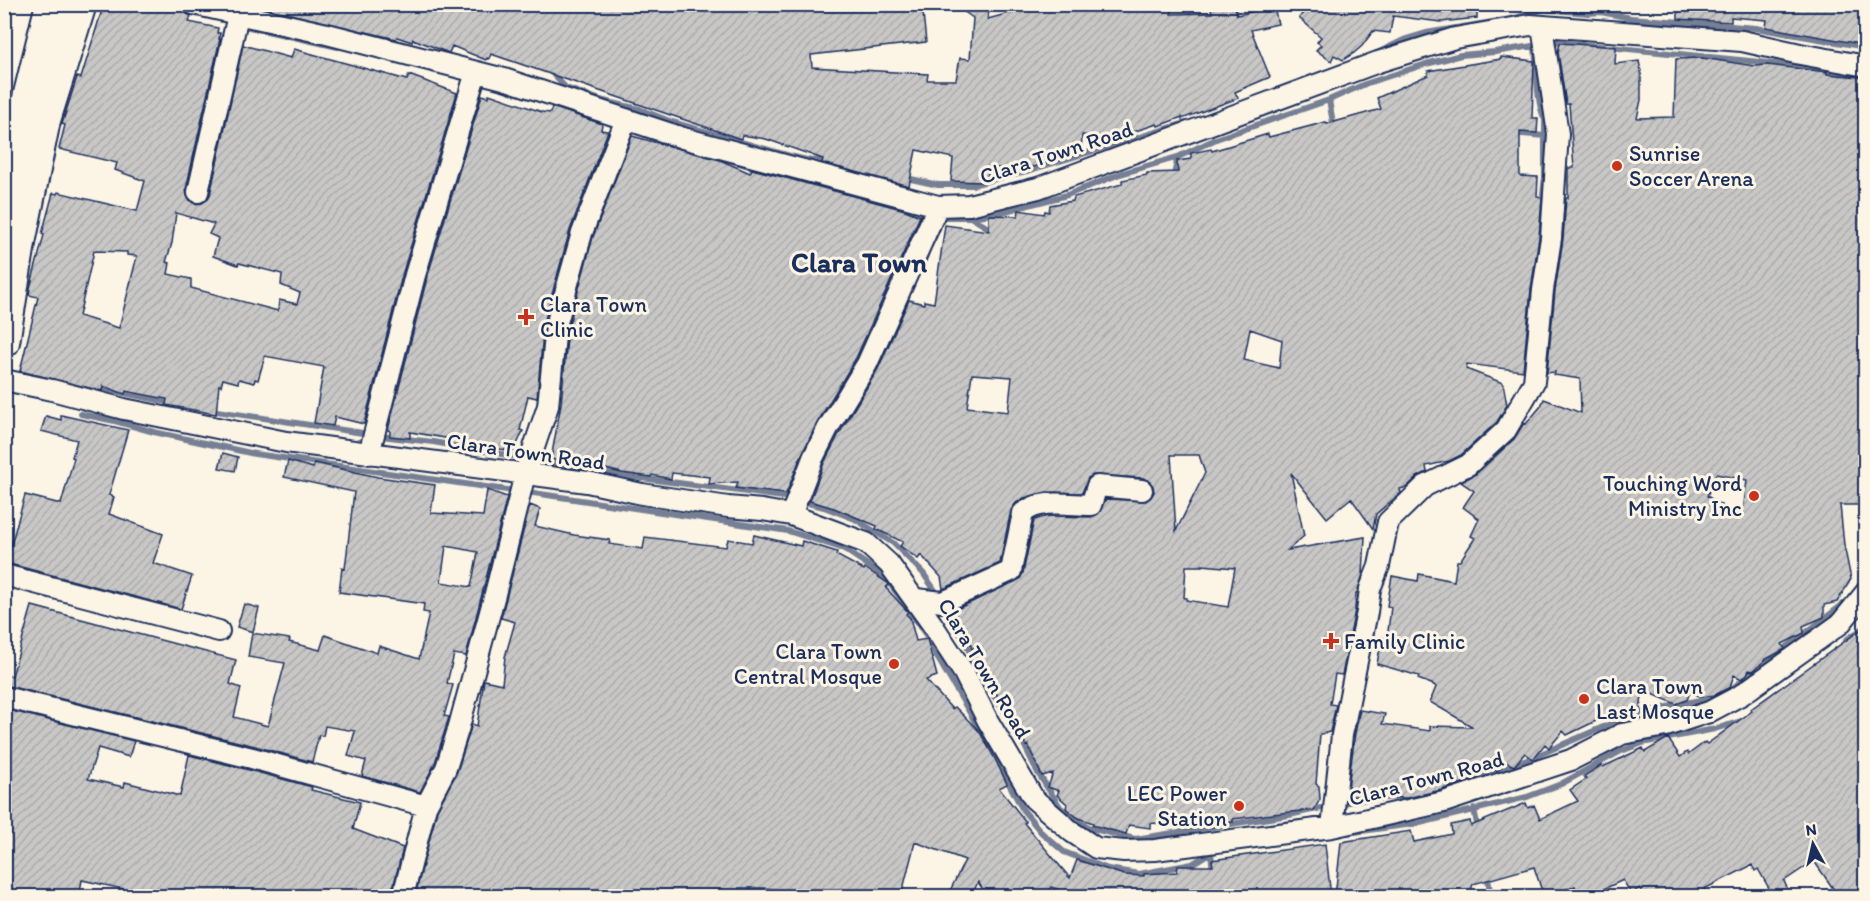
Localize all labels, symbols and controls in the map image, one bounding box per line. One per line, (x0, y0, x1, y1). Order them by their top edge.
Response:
street label: Clara Town Road (976, 115, 1136, 190)
place label: Sunrise Soccer Arena (1629, 140, 1754, 192)
marker: Sunrise Soccer Arena (1610, 159, 1624, 173)
district label: Clara Town (791, 245, 927, 279)
place label: Clara Town Clinic (540, 291, 647, 343)
marker: Clara Town Clinic (517, 308, 535, 326)
street label: Clara Town Road (445, 427, 607, 476)
place label: Touching Word Ministry Inc (1603, 470, 1742, 522)
marker: Touching Word Ministry Inc (1747, 489, 1761, 503)
street label: Clara Town Road (932, 593, 1037, 744)
place label: Family Clinic (1344, 628, 1465, 655)
marker: Family Clinic (1322, 632, 1340, 650)
place label: Clara Town Central Mosque (734, 638, 883, 690)
marker: Clara Town Central Mosque (887, 657, 901, 671)
place label: Clara Town Last Mosque (1596, 673, 1714, 725)
marker: Clara Town Last Mosque (1577, 692, 1591, 706)
street label: Clara Town Road (1346, 745, 1507, 812)
place label: LEC Power Station (1127, 780, 1228, 832)
marker: LEC Power Station (1232, 799, 1246, 813)
north arrow (1783, 814, 1843, 874)
text: N (1804, 819, 1818, 840)

